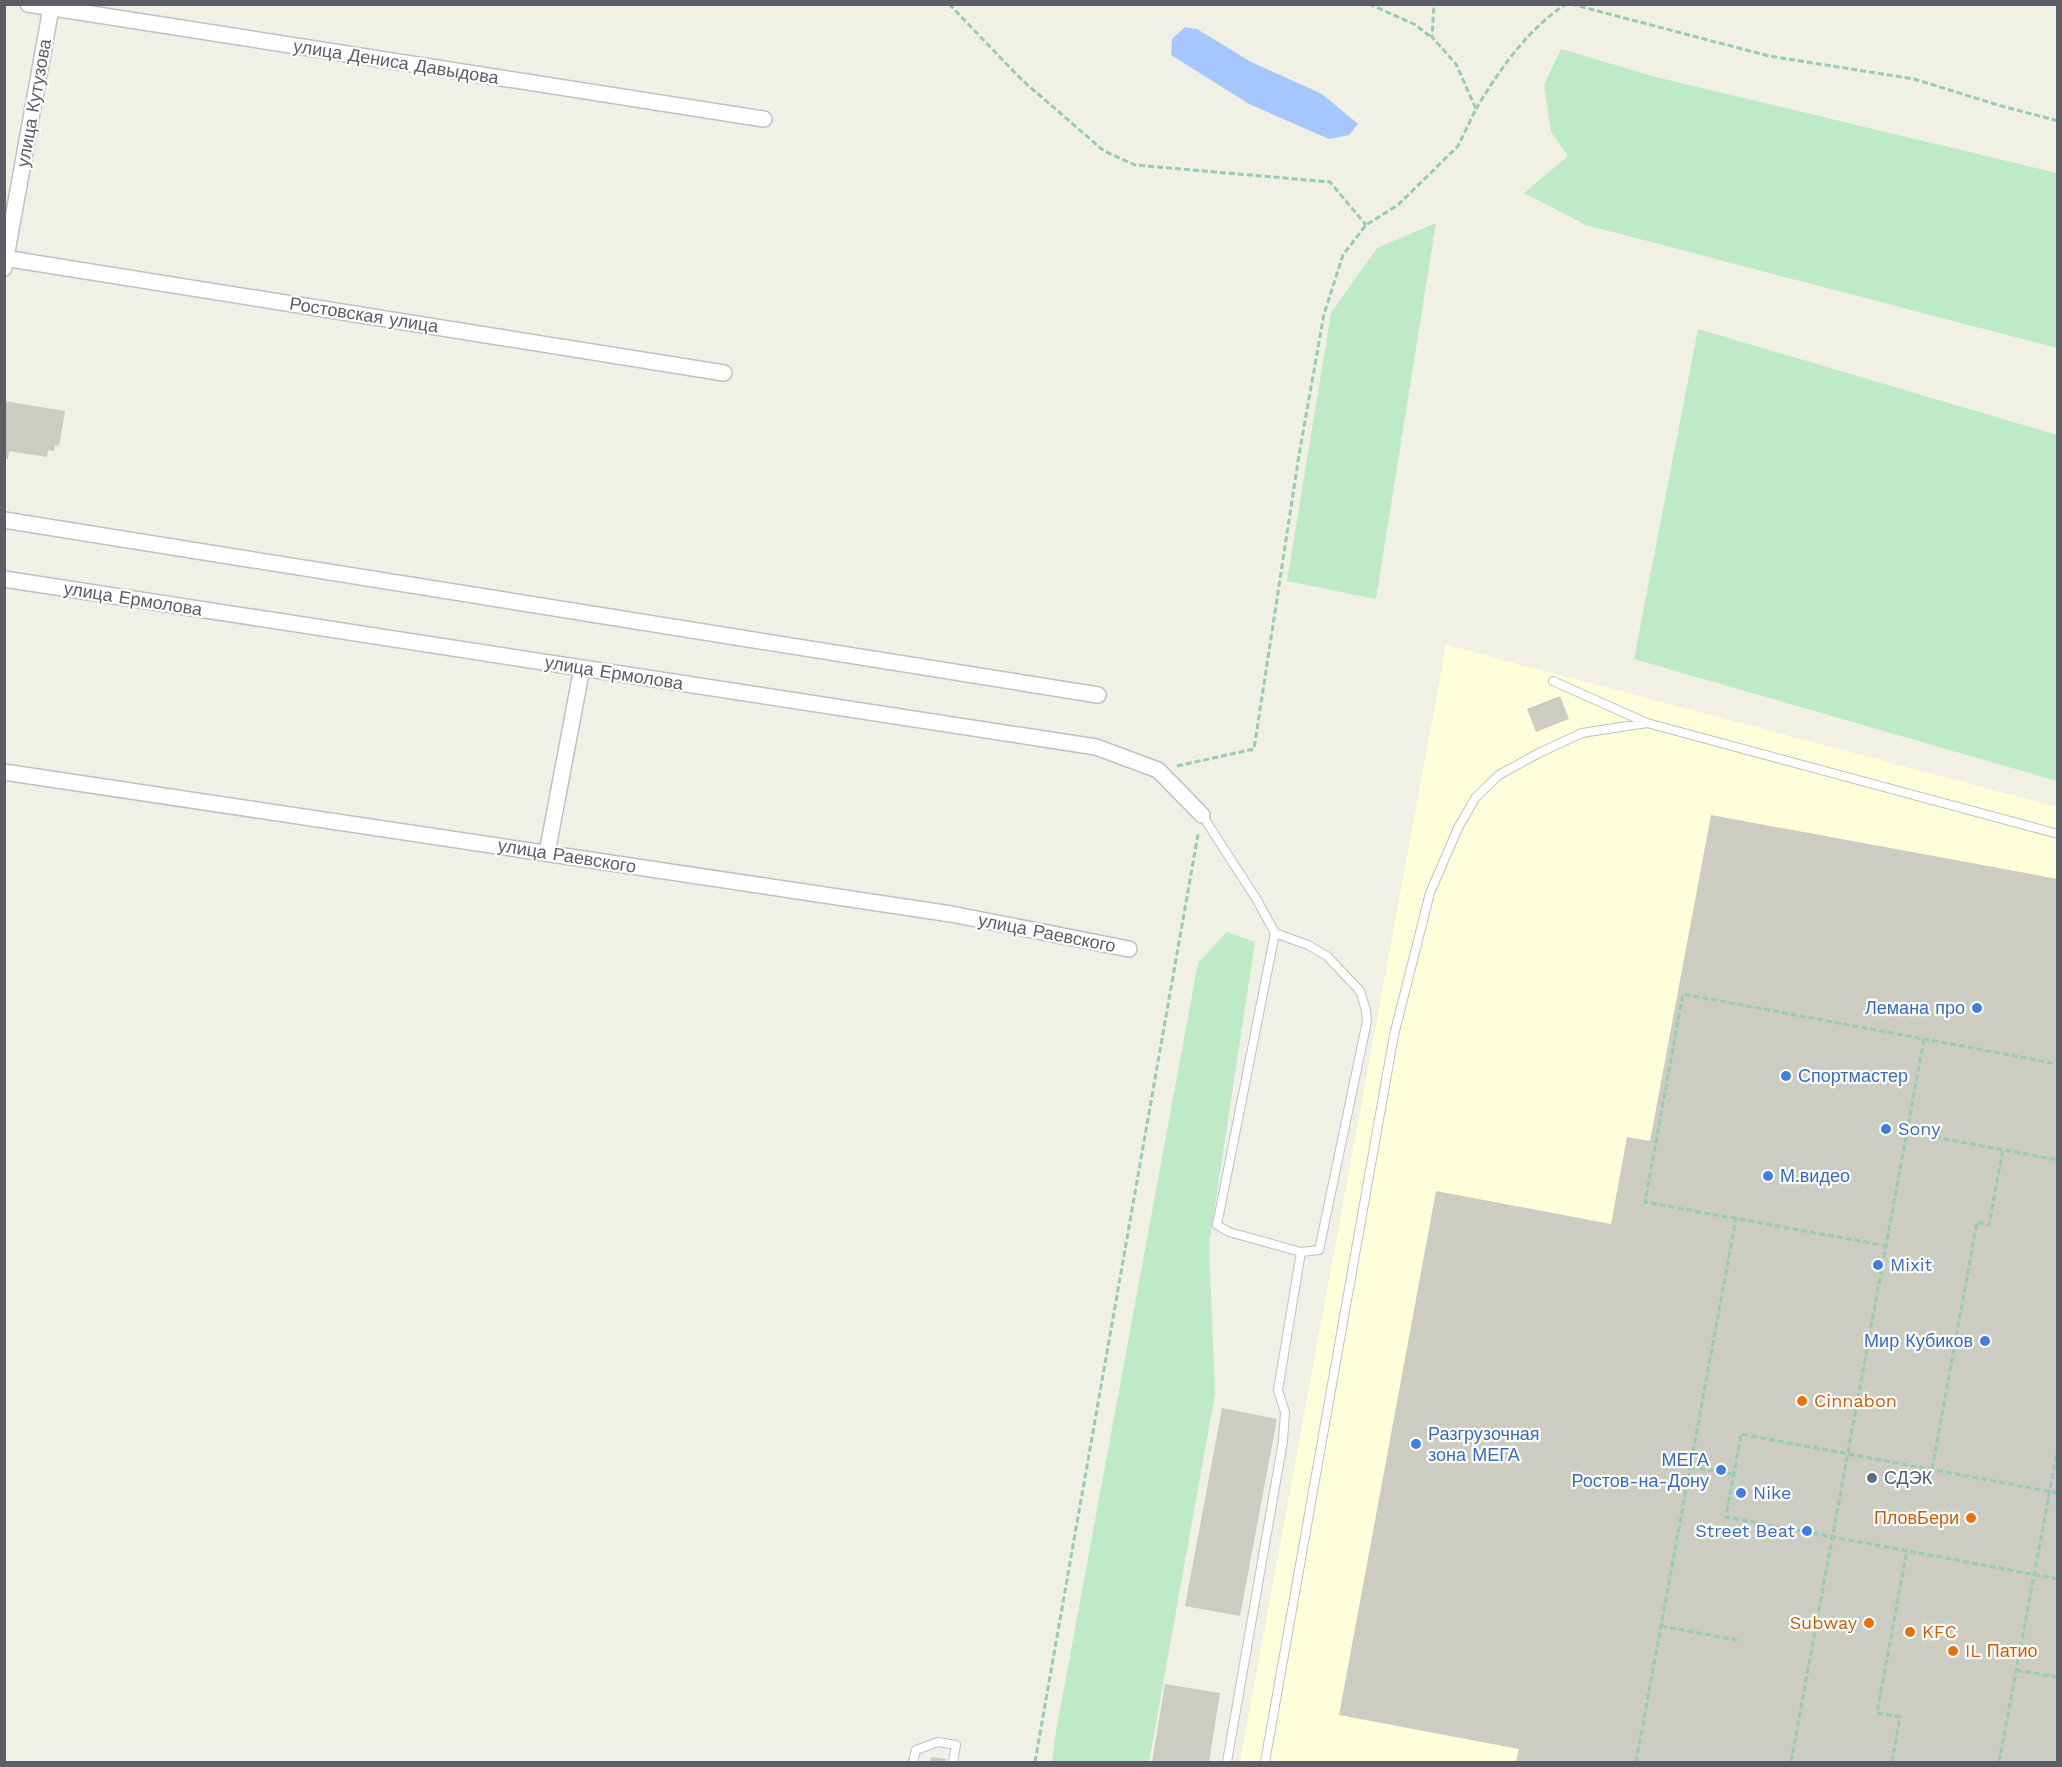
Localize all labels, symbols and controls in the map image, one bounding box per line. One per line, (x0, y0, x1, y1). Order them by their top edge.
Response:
street label: улица Дениса Давыдова (292, 35, 501, 88)
street label: улица Кутузова (12, 36, 55, 169)
street label: Ростовская улица (288, 292, 441, 337)
street label: улица Ермолова (62, 577, 205, 620)
street label: улица Ермолова (543, 651, 686, 694)
street label: улица Раевского (496, 834, 638, 877)
street label: улица Раевского (977, 909, 1118, 956)
place label: Лемана про (1865, 997, 1965, 1018)
marker: Лемана про (1970, 1001, 1984, 1015)
place label: Спортмастер (1798, 1065, 1908, 1086)
marker: Спортмастер (1779, 1069, 1793, 1083)
place label: Sony (1898, 1118, 1941, 1139)
marker: Sony (1879, 1122, 1893, 1136)
place label: М.видео (1780, 1165, 1850, 1186)
marker: М.видео (1761, 1169, 1775, 1183)
place label: Mixit (1890, 1254, 1933, 1275)
marker: Mixit (1871, 1258, 1885, 1272)
place label: Мир Кубиков (1864, 1330, 1973, 1351)
marker: Мир Кубиков (1978, 1334, 1992, 1348)
place label: Cinnabon (1814, 1390, 1897, 1411)
marker: Cinnabon (1795, 1394, 1809, 1408)
place label: Разгрузочная зона МЕГА (1428, 1423, 1540, 1465)
marker: Разгрузочная зона МЕГА (1409, 1437, 1423, 1451)
place label: МЕГА Ростов-на-Дону (1572, 1449, 1709, 1491)
marker: МЕГА Ростов-на-Дону (1714, 1463, 1728, 1477)
place label: СДЭК (1884, 1467, 1933, 1488)
marker: СДЭК (1865, 1471, 1879, 1485)
place label: Nike (1753, 1482, 1791, 1503)
marker: Nike (1734, 1486, 1748, 1500)
place label: ПловБери (1874, 1507, 1959, 1528)
marker: ПловБери (1964, 1511, 1978, 1525)
place label: Street Beat (1695, 1520, 1795, 1541)
marker: Street Beat (1800, 1524, 1814, 1538)
place label: Subway (1790, 1612, 1858, 1633)
marker: Subway (1862, 1616, 1876, 1630)
place label: KFC (1922, 1621, 1957, 1642)
marker: KFC (1903, 1625, 1917, 1639)
place label: IL Патио (1965, 1640, 2038, 1661)
marker: IL Патио (1946, 1644, 1960, 1658)

